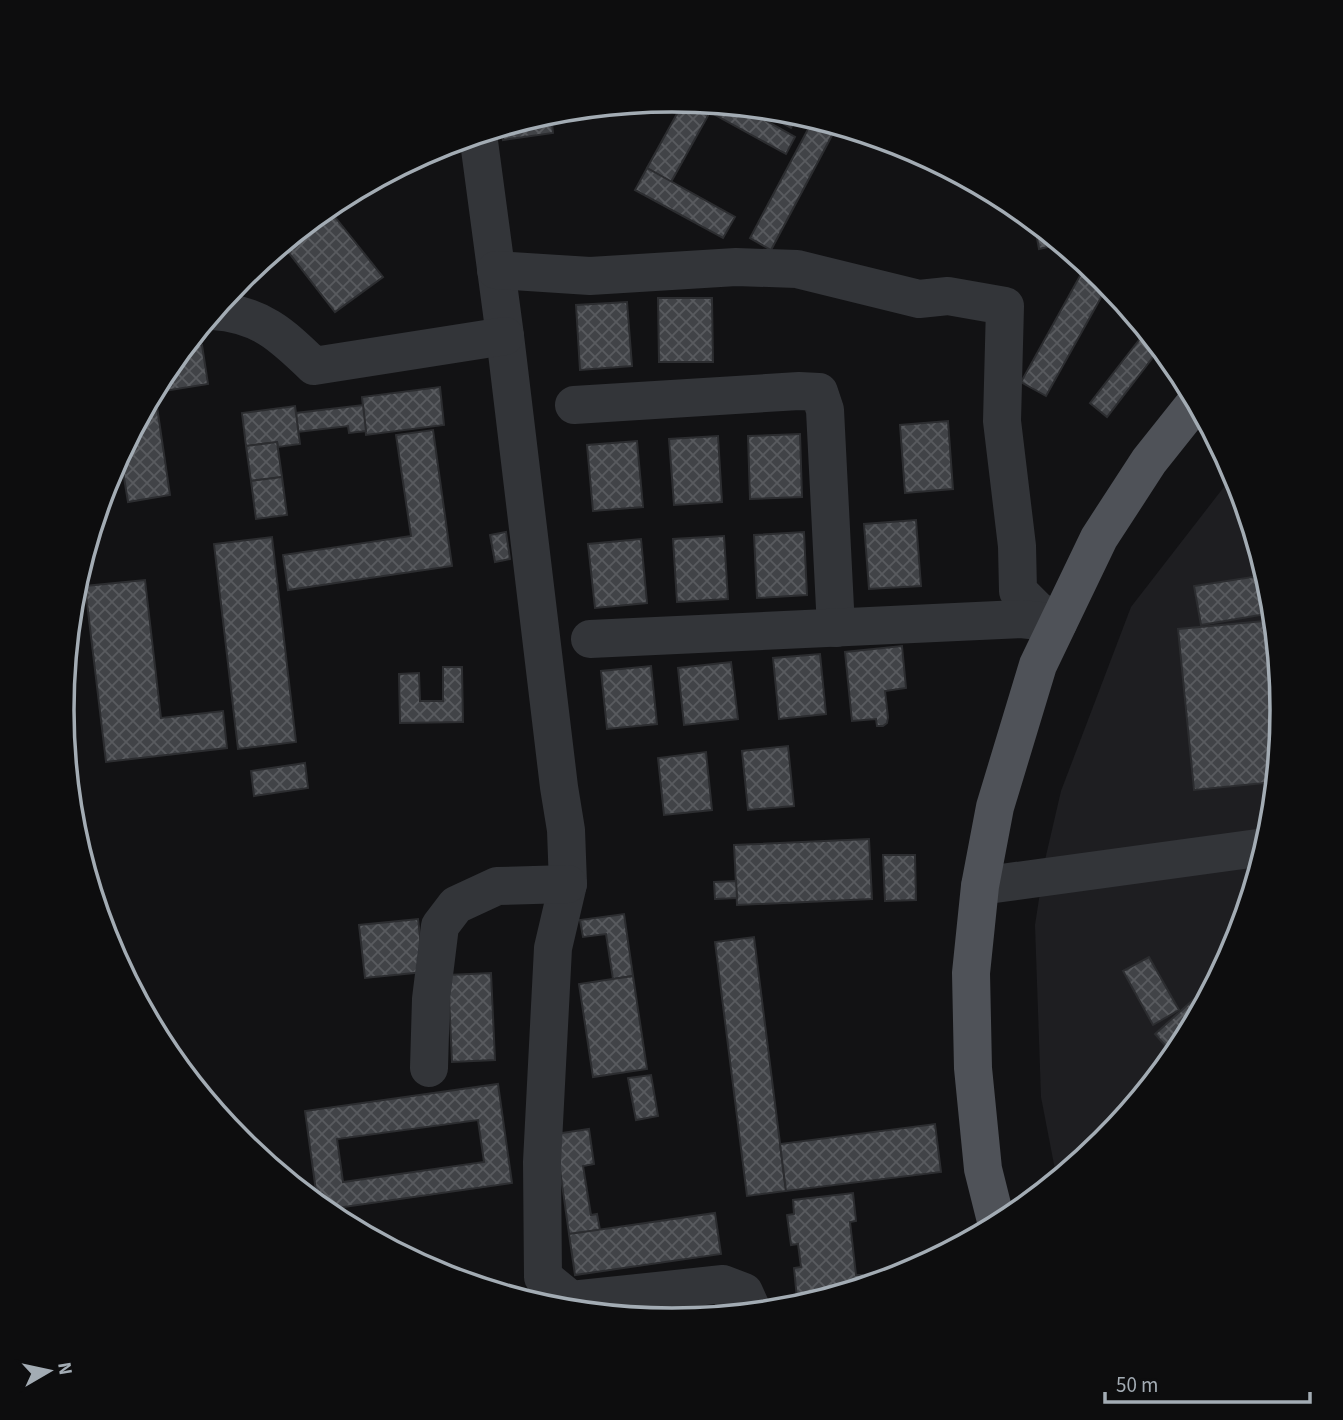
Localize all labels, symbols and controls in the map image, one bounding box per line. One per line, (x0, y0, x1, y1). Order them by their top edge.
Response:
north arrow (14, 1336, 84, 1406)
text: N (50, 1360, 79, 1377)
scale bar (1105, 1360, 1310, 1404)
text: 50 m (1116, 1370, 1158, 1400)

